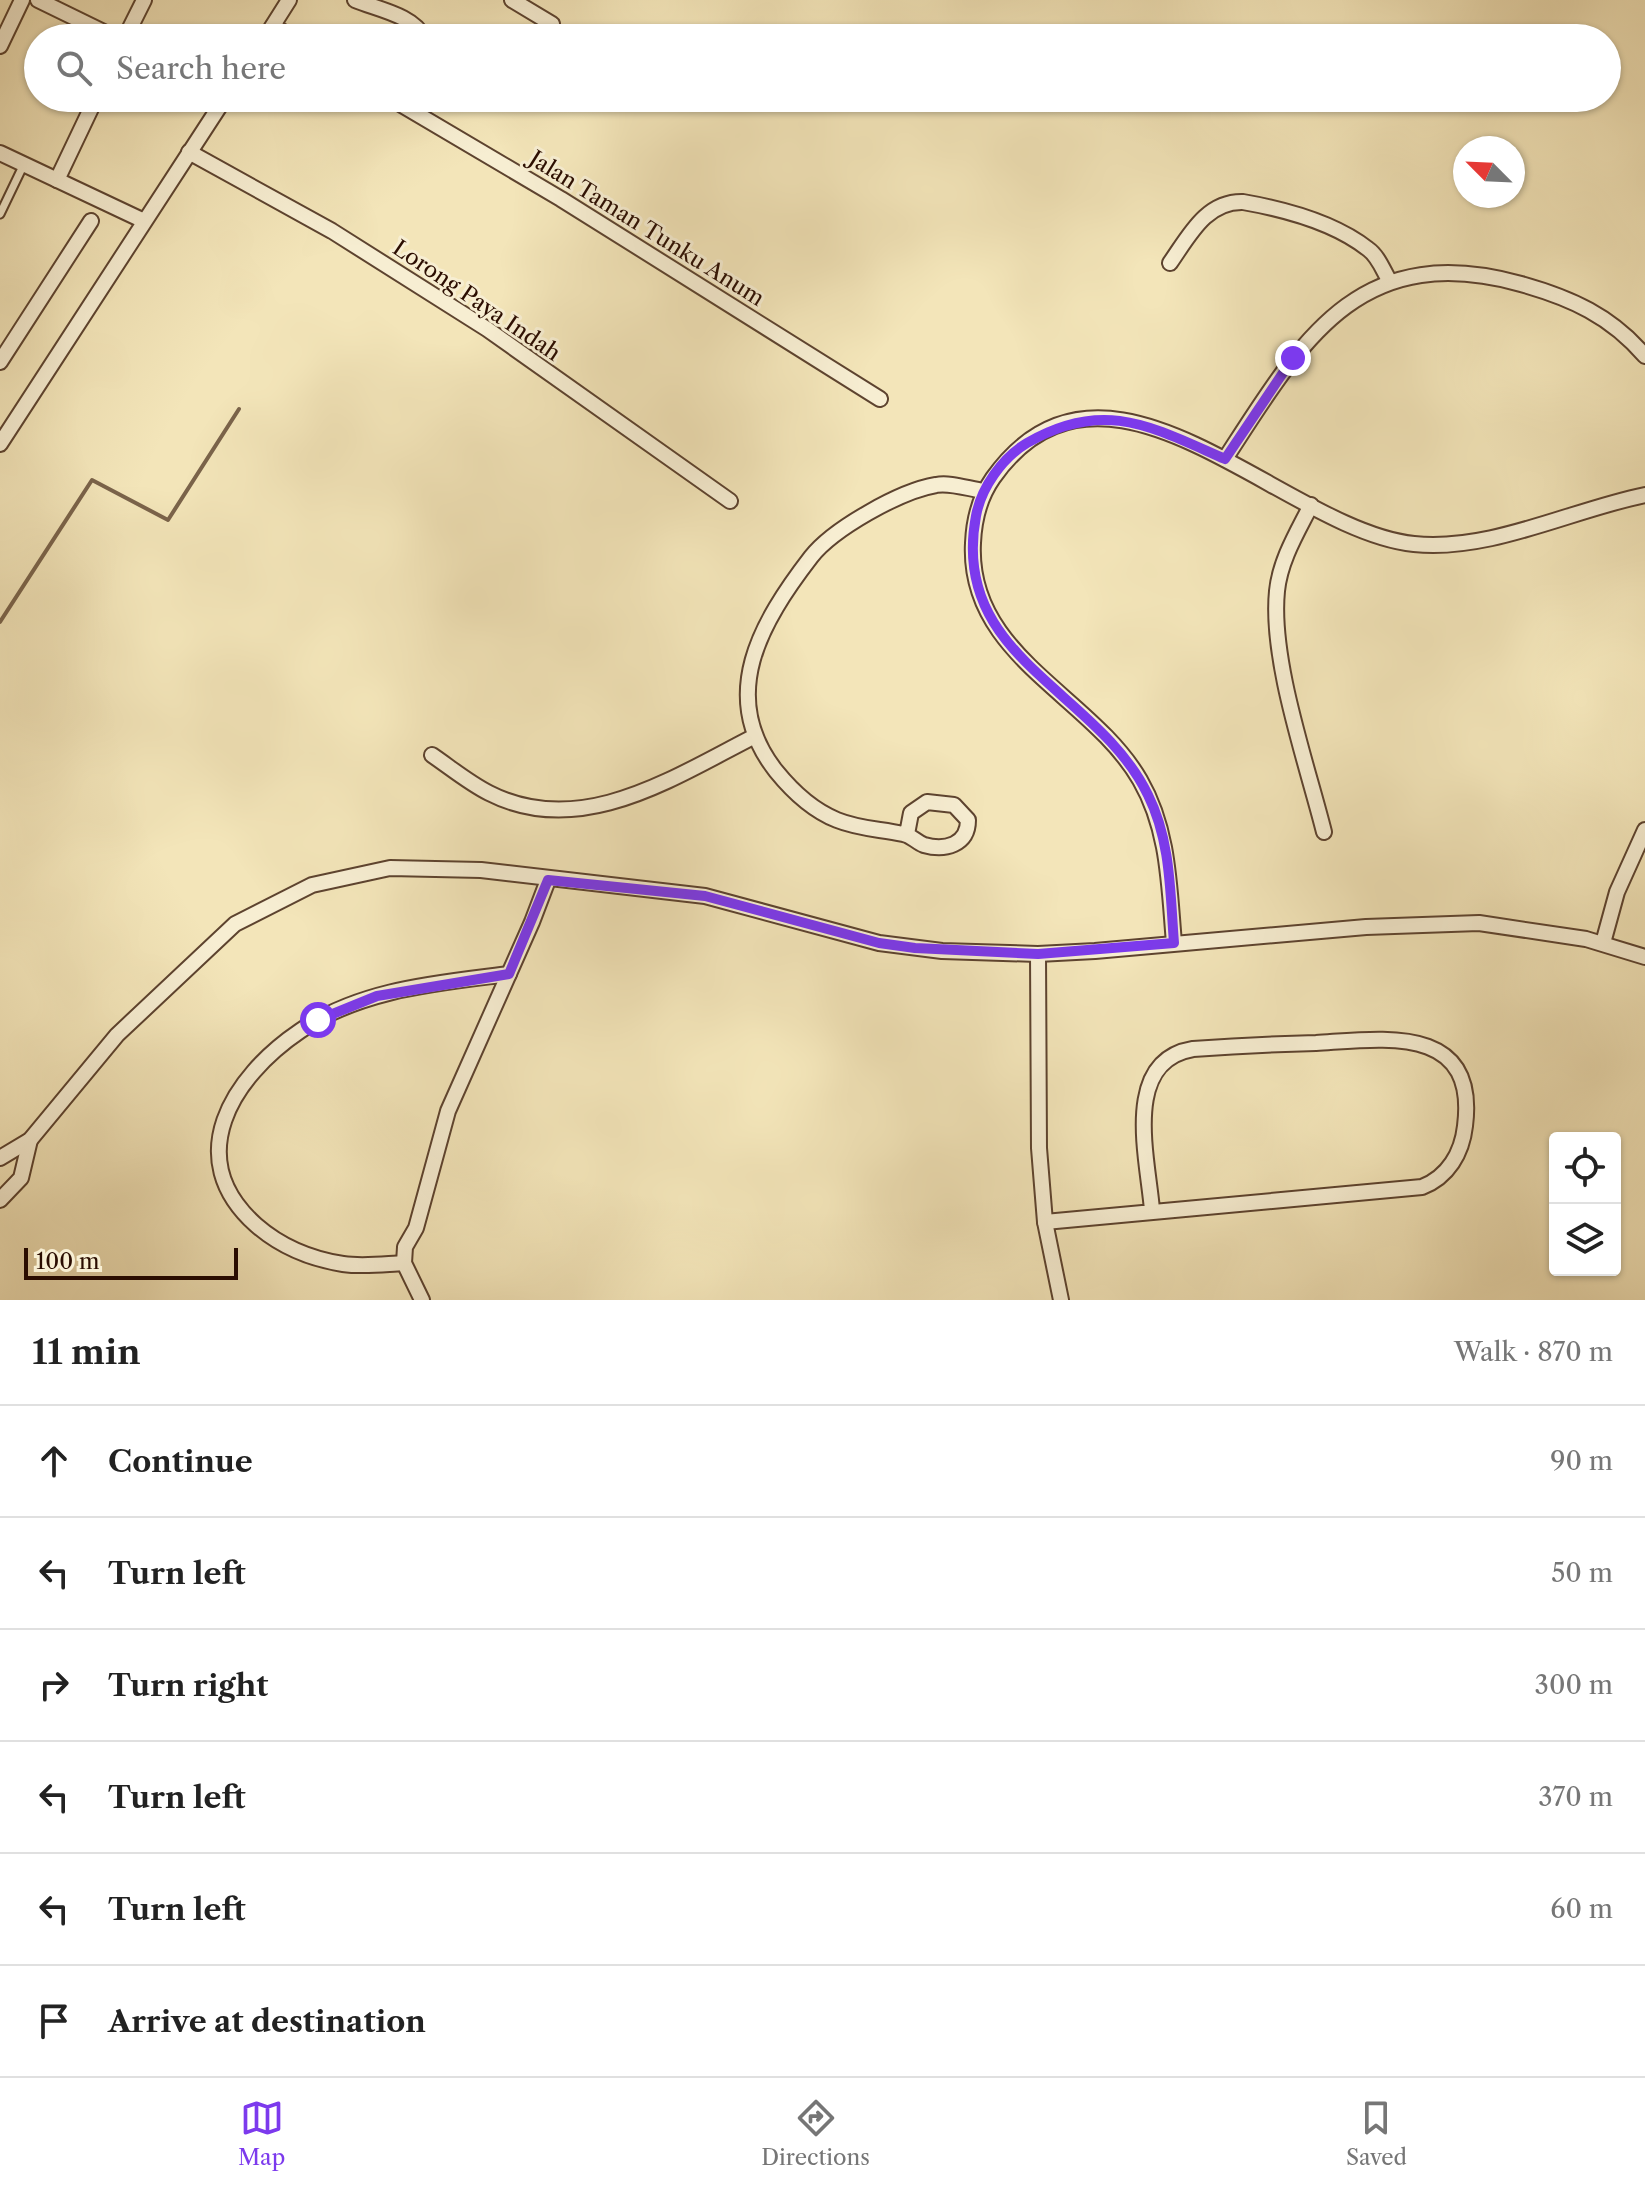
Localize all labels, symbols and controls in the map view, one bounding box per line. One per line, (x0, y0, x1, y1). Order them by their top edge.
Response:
search box (24, 24, 1621, 112)
icon: search (52, 46, 96, 90)
text: Search here (116, 50, 286, 87)
north arrow (1453, 136, 1525, 208)
street label: Jalan Taman Tunku Anum (522, 143, 770, 312)
street label: Lorong Paya Indah (388, 234, 566, 367)
route end (1275, 340, 1311, 376)
route start (300, 1002, 336, 1038)
map controls (1549, 1132, 1621, 1276)
button: locate (1549, 1132, 1621, 1204)
button: layers (1549, 1204, 1621, 1276)
scale bar (24, 1244, 238, 1280)
text: 100 m (36, 1248, 99, 1275)
text: 11 min (32, 1331, 140, 1373)
text: Walk · 870 m (1454, 1336, 1613, 1368)
icon: ahead (32, 1439, 76, 1483)
text: Continue (108, 1443, 253, 1480)
text: 90 m (1550, 1445, 1613, 1477)
icon: left (32, 1551, 76, 1595)
text: Turn left (108, 1555, 245, 1592)
text: 50 m (1551, 1557, 1613, 1589)
icon: right (32, 1663, 76, 1707)
text: Turn right (108, 1667, 268, 1704)
text: 300 m (1535, 1669, 1613, 1701)
icon: left (32, 1775, 76, 1819)
text: Turn left (108, 1779, 245, 1816)
text: 370 m (1538, 1781, 1613, 1813)
icon: left (32, 1887, 76, 1931)
text: Turn left (108, 1891, 245, 1928)
text: 60 m (1550, 1893, 1613, 1925)
icon: arrive (32, 1999, 76, 2043)
text: Arrive at destination (108, 2003, 426, 2040)
tab: Map (238, 2096, 285, 2171)
tab: Directions (761, 2096, 870, 2171)
tab: Saved (1346, 2096, 1407, 2171)

